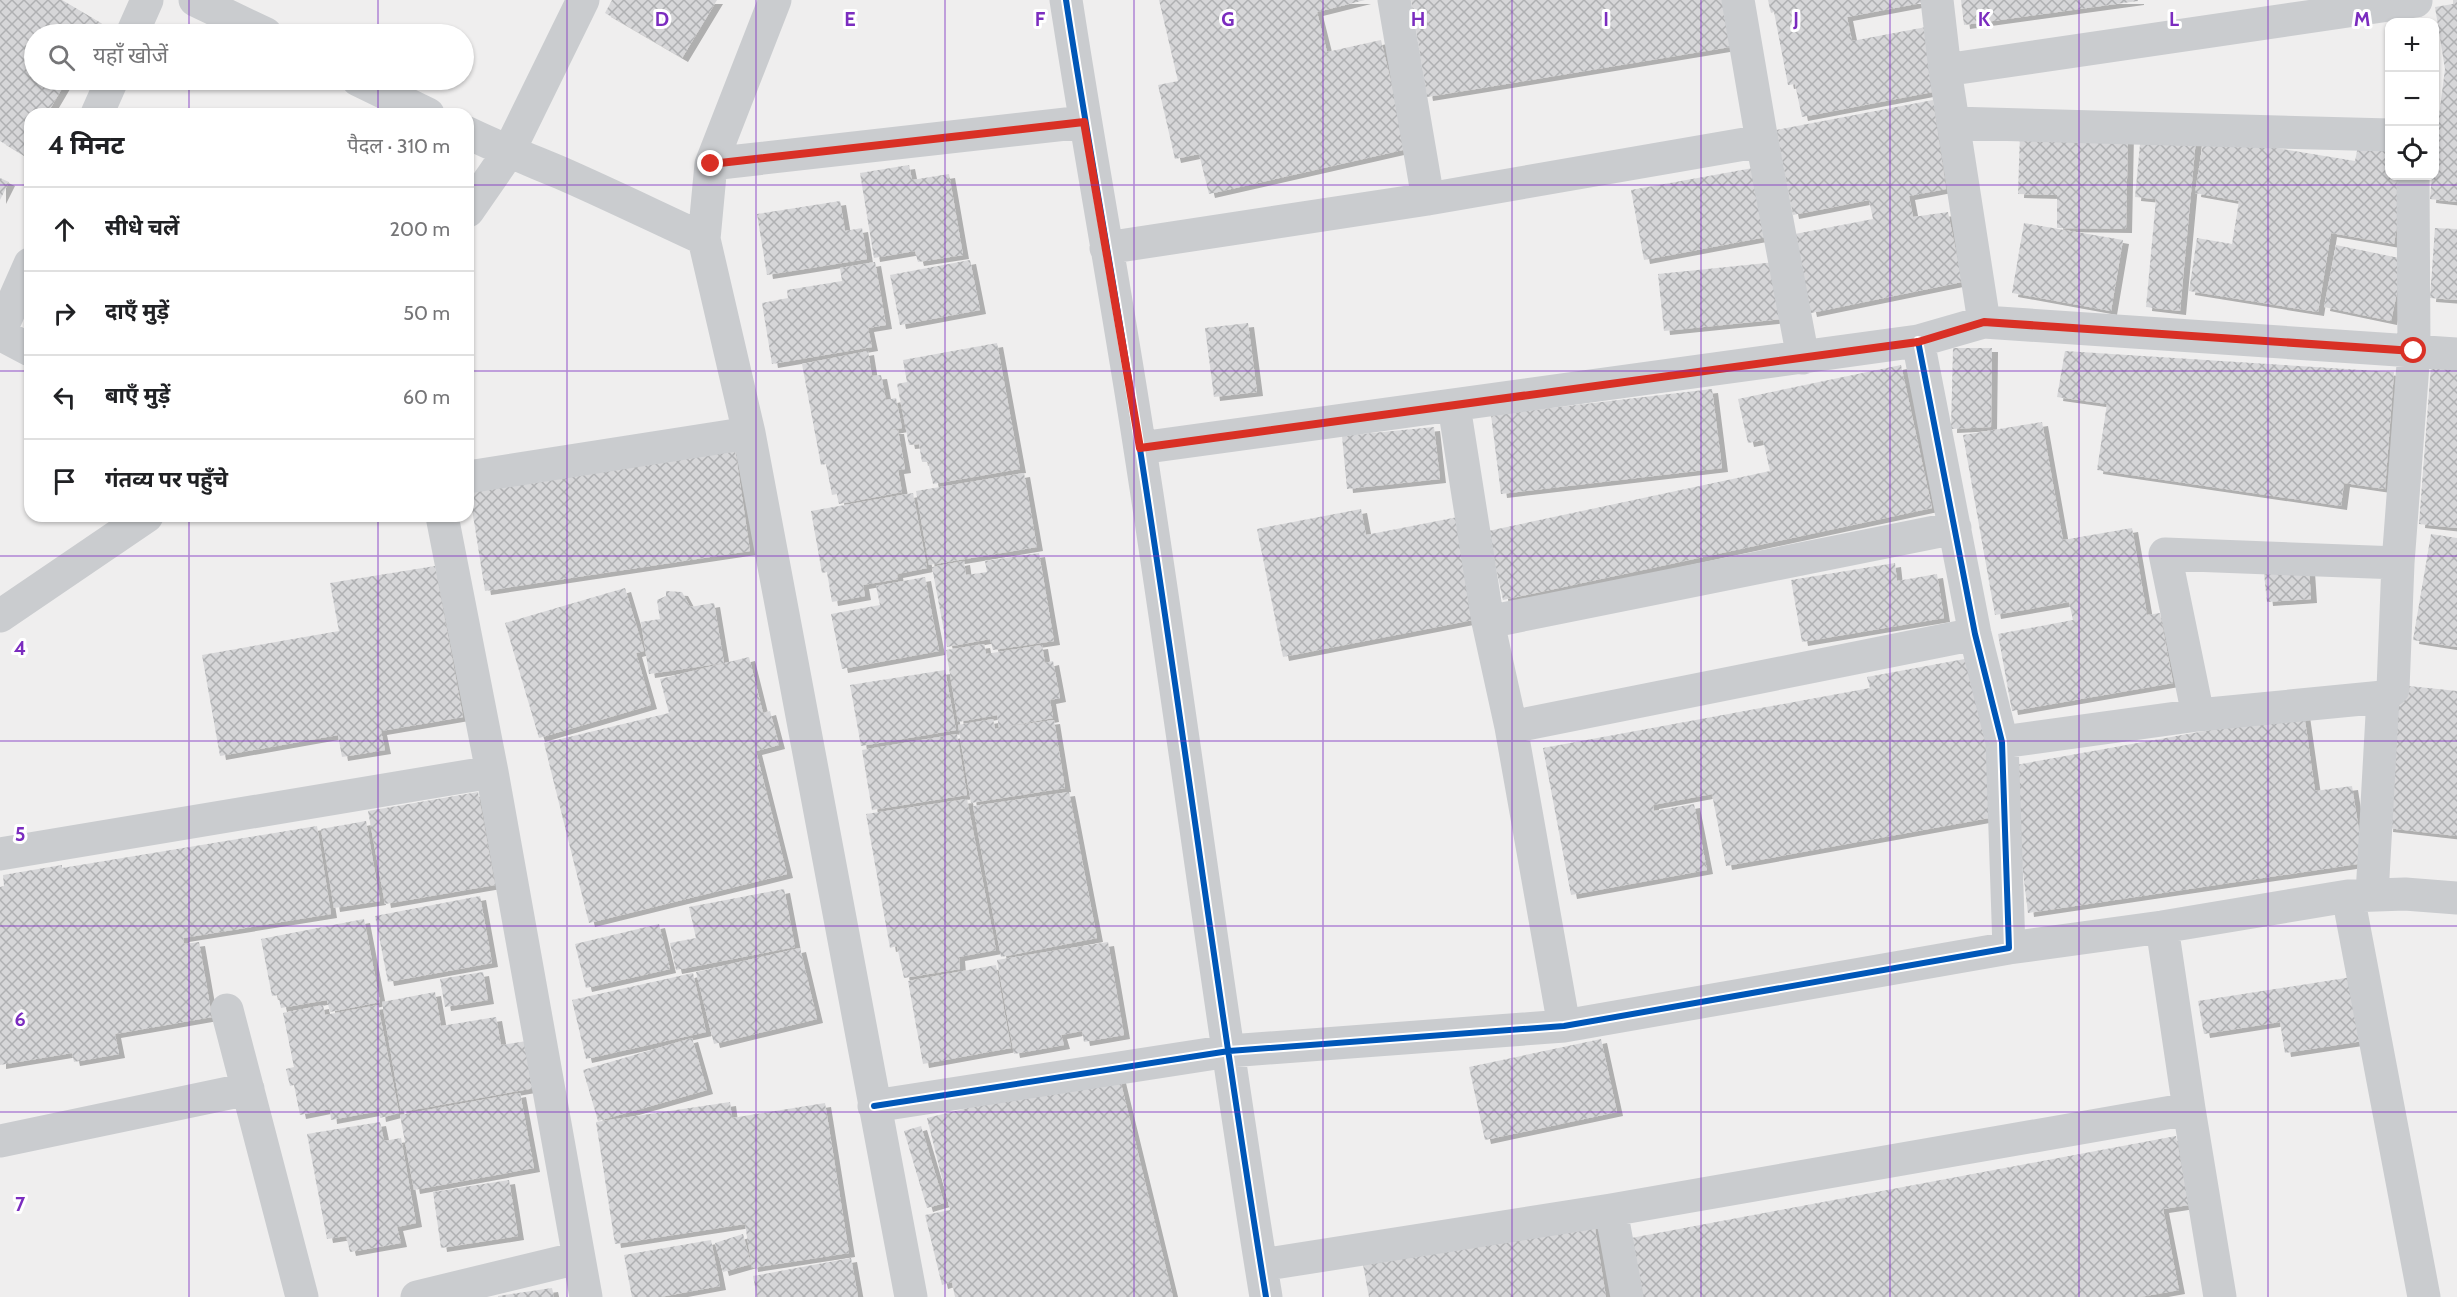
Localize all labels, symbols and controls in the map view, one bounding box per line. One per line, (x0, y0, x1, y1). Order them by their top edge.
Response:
text: D (655, 7, 669, 31)
text: E (844, 7, 856, 31)
text: F (1035, 7, 1046, 31)
text: G (1221, 7, 1235, 31)
text: H (1411, 7, 1425, 31)
text: I (1603, 7, 1609, 31)
text: J (1792, 7, 1799, 31)
text: K (1978, 7, 1991, 31)
text: L (2169, 7, 2179, 31)
text: M (2354, 7, 2370, 31)
map controls (2385, 18, 2439, 180)
button: + (2385, 18, 2439, 72)
search box (24, 24, 474, 90)
icon: search (45, 41, 78, 74)
text: यहाँ खोजें (93, 42, 168, 69)
button: − (2385, 72, 2439, 126)
button: locate (2385, 126, 2439, 180)
text: 4 मिनट (48, 129, 125, 161)
text: पैदल · 310 m (347, 134, 450, 158)
route end (697, 150, 723, 176)
icon: ahead (48, 213, 81, 246)
text: सीधे चलें (105, 214, 179, 241)
text: 200 m (390, 217, 450, 241)
icon: right (48, 297, 81, 330)
text: दाएँ मुड़ें (105, 298, 169, 325)
text: 50 m (403, 301, 450, 325)
route start (2400, 337, 2426, 363)
icon: left (48, 381, 81, 414)
text: बाएँ मुड़ें (105, 382, 170, 409)
text: 60 m (403, 385, 450, 409)
icon: arrive (48, 465, 81, 498)
text: गंतव्य पर पहुँचे (105, 466, 228, 493)
text: 4 (14, 636, 26, 660)
text: 5 (15, 822, 25, 846)
text: 6 (14, 1007, 26, 1031)
text: 7 (15, 1192, 26, 1216)

